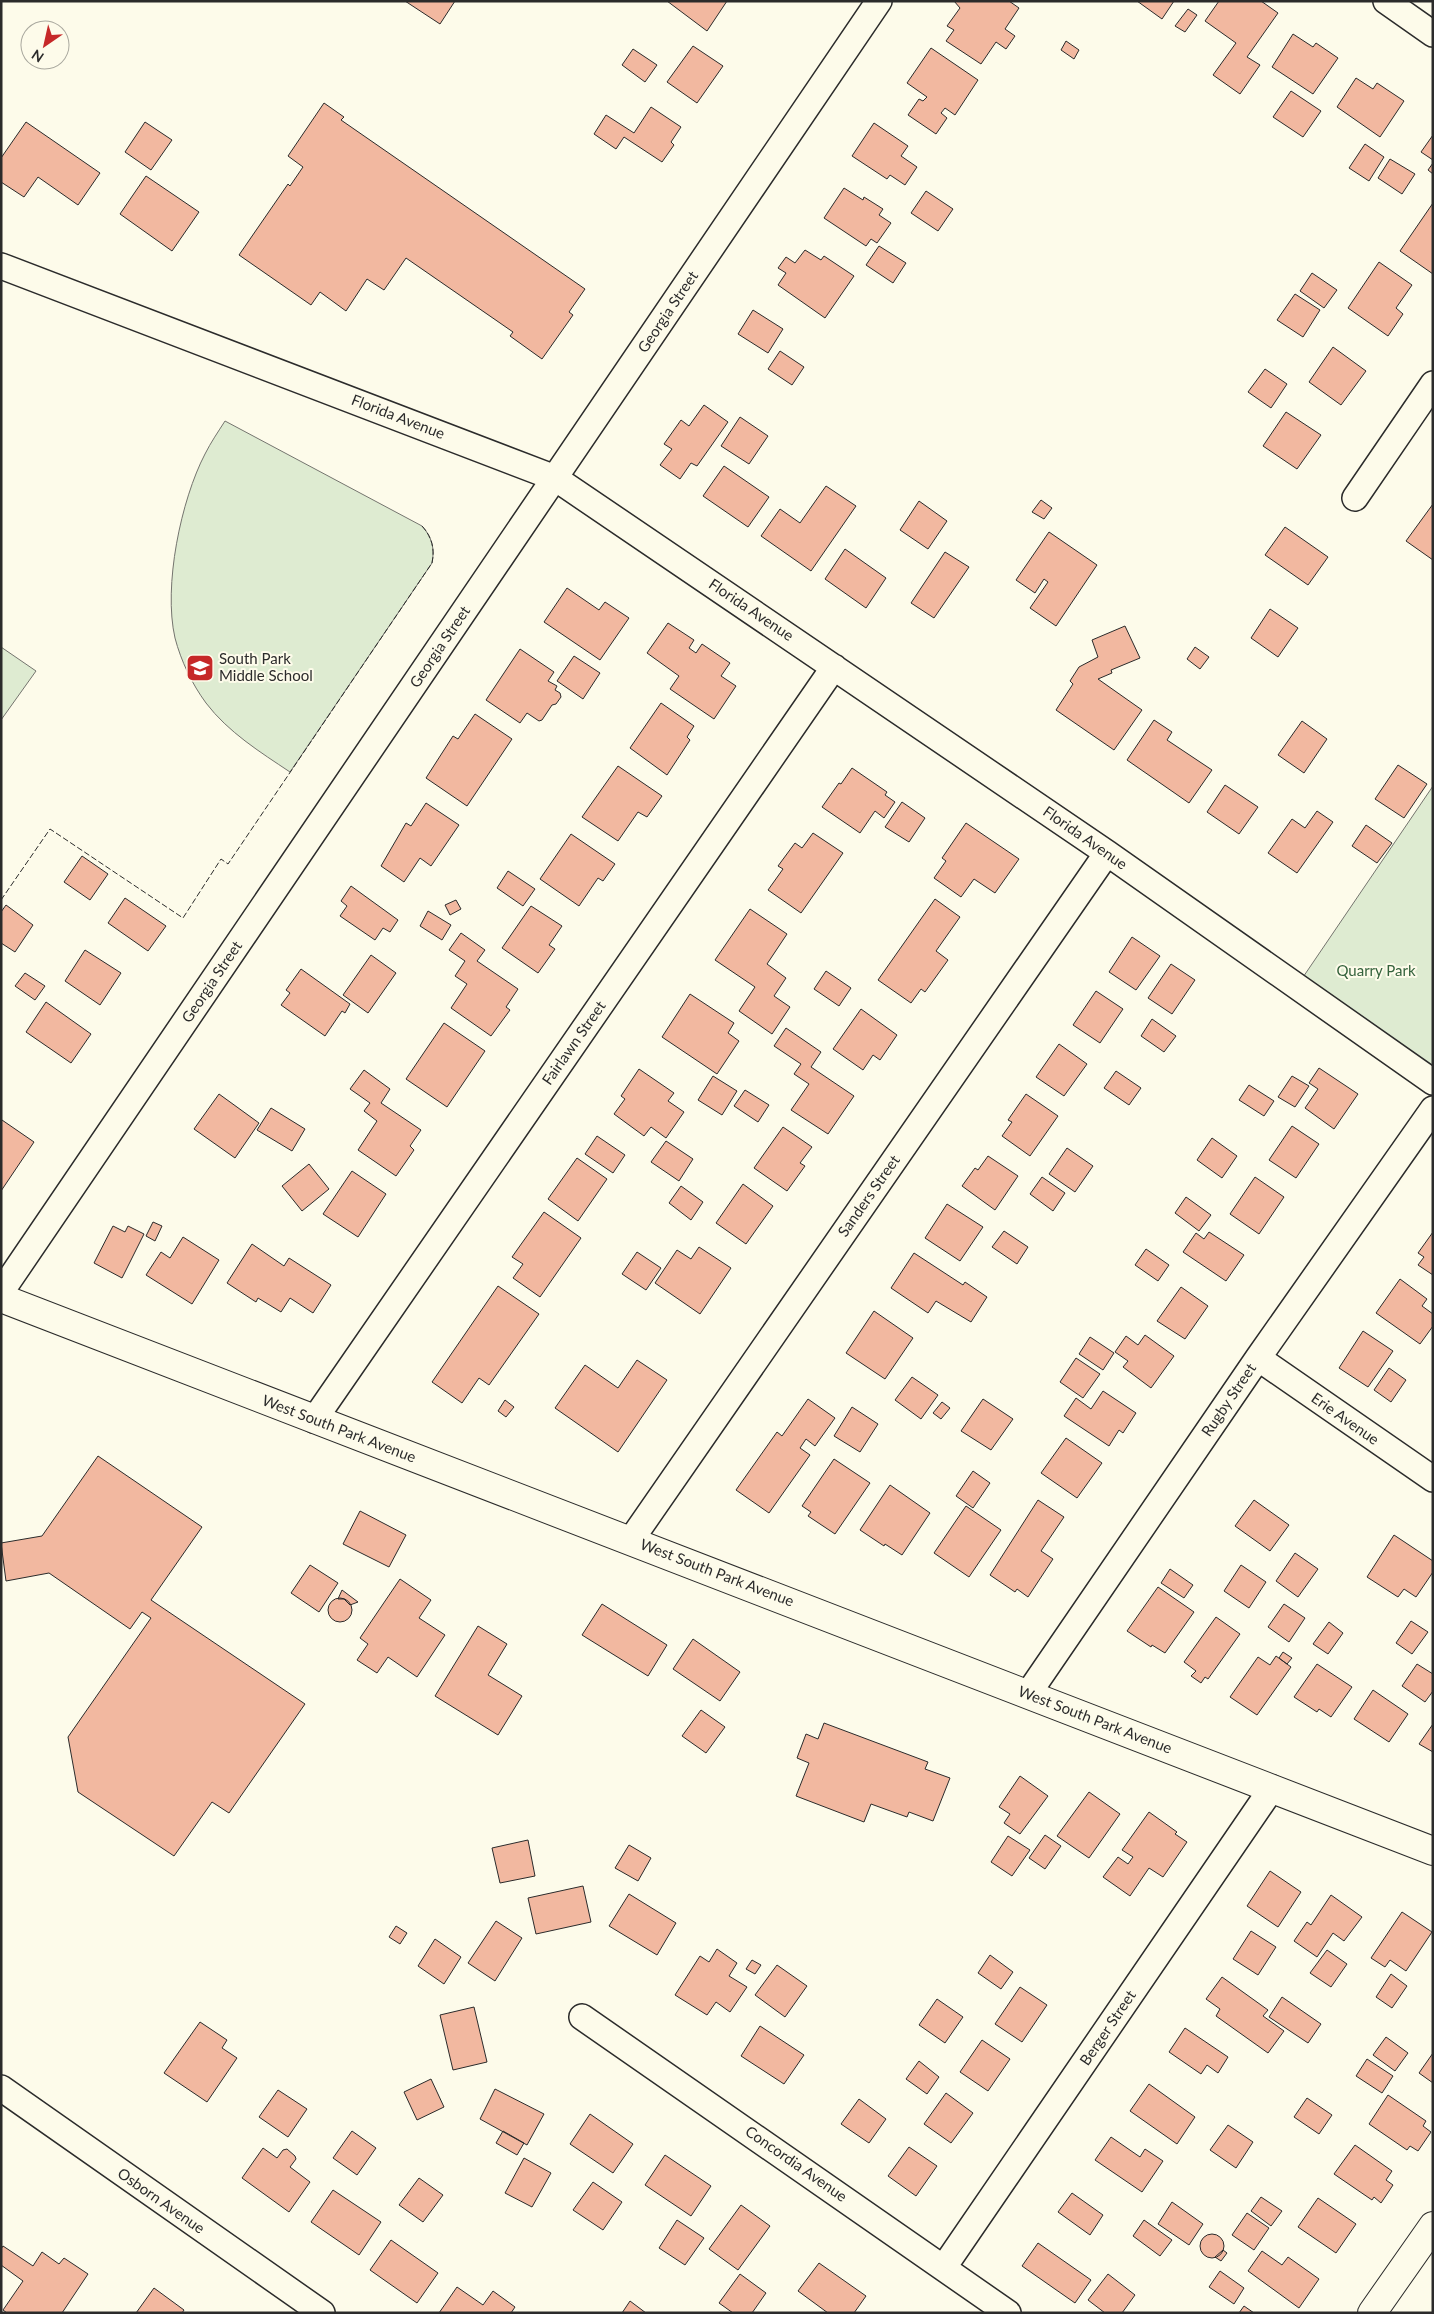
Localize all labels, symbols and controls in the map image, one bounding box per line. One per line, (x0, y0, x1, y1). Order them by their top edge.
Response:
north arrow (20, 20, 70, 70)
text: N (28, 46, 47, 66)
street label: Georgia Street (633, 267, 701, 356)
street label: Florida Avenue (349, 390, 448, 442)
street label: Florida Avenue (706, 574, 797, 644)
street label: Georgia Street (405, 602, 473, 691)
place label: South Park Middle School (219, 649, 313, 684)
school or university icon: South Park Middle School (185, 653, 215, 683)
street label: Florida Avenue (1040, 802, 1131, 873)
street label: Georgia Street (177, 937, 245, 1026)
park label: Quarry Park (1336, 961, 1416, 979)
street label: Fairlawn Street (538, 996, 609, 1088)
street label: Sanders Street (833, 1151, 903, 1240)
street label: Rugby Street (1197, 1359, 1260, 1439)
street label: Erie Avenue (1308, 1388, 1383, 1448)
street label: West South Park Avenue (260, 1390, 419, 1466)
street label: West South Park Avenue (638, 1534, 797, 1610)
street label: West South Park Avenue (1016, 1681, 1175, 1757)
street label: Berger Street (1075, 1986, 1139, 2068)
street label: Concordia Avenue (742, 2121, 851, 2205)
street label: Osborn Avenue (115, 2164, 209, 2237)

